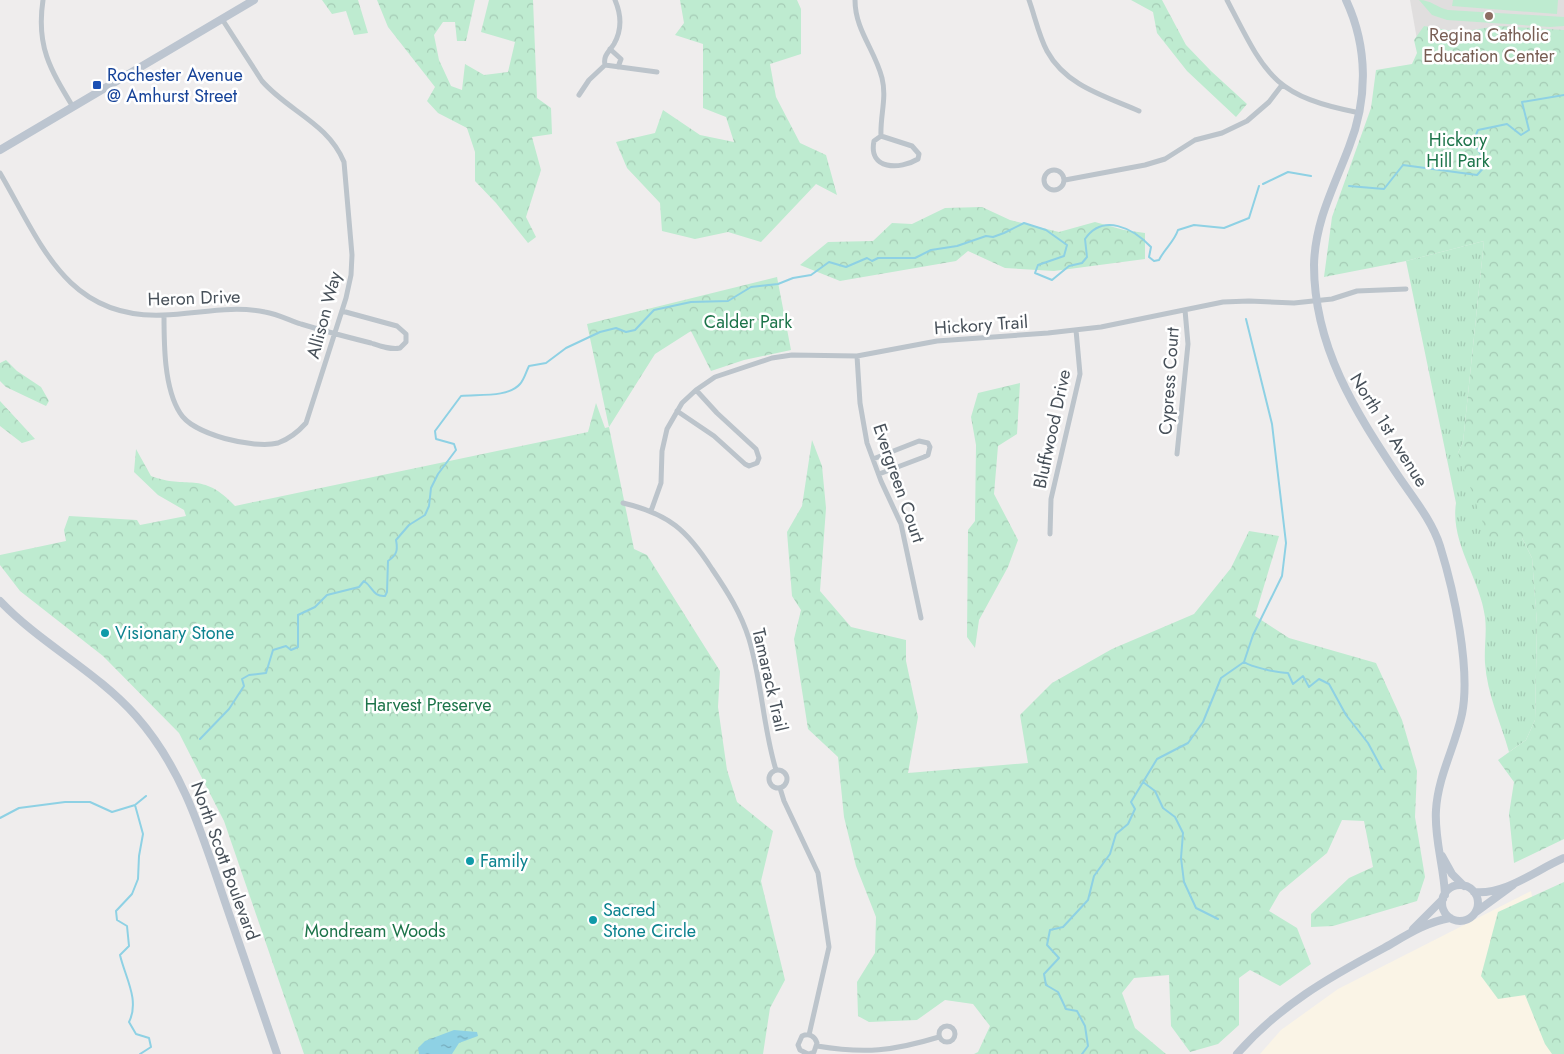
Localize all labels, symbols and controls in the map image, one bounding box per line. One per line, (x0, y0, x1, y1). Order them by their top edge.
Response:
marker: Regina Catholic Education Center (1483, 10, 1495, 22)
place label: Regina Catholic Education Center (1423, 22, 1556, 69)
place label: Rochester Avenue @ Amhurst Street (107, 62, 243, 109)
marker: Rochester Avenue @ Amhurst Street (91, 79, 103, 91)
park label: Hickory Hill Park (1426, 127, 1490, 174)
street label: Allison Way (300, 268, 348, 361)
street label: Heron Drive (147, 283, 241, 313)
park label: Calder Park (704, 309, 792, 335)
street label: Hickory Trail (933, 309, 1029, 341)
street label: Cypress Court (1152, 326, 1186, 436)
street label: Bluffwood Drive (1027, 367, 1077, 491)
street label: North 1st Avenue (1343, 368, 1435, 492)
street label: Evergreen Court (866, 420, 932, 547)
place label: Visionary Stone (115, 620, 234, 646)
street label: Tamarack Trail (745, 626, 795, 734)
marker: Visionary Stone (99, 627, 111, 639)
park label: Harvest Preserve (365, 692, 491, 718)
street label: North Scott Boulevard (184, 778, 266, 944)
place label: Family (480, 848, 528, 874)
marker: Family (464, 855, 476, 867)
place label: Sacred Stone Circle (603, 897, 696, 944)
marker: Sacred Stone Circle (587, 914, 599, 926)
park label: Mondream Woods (305, 918, 445, 944)

